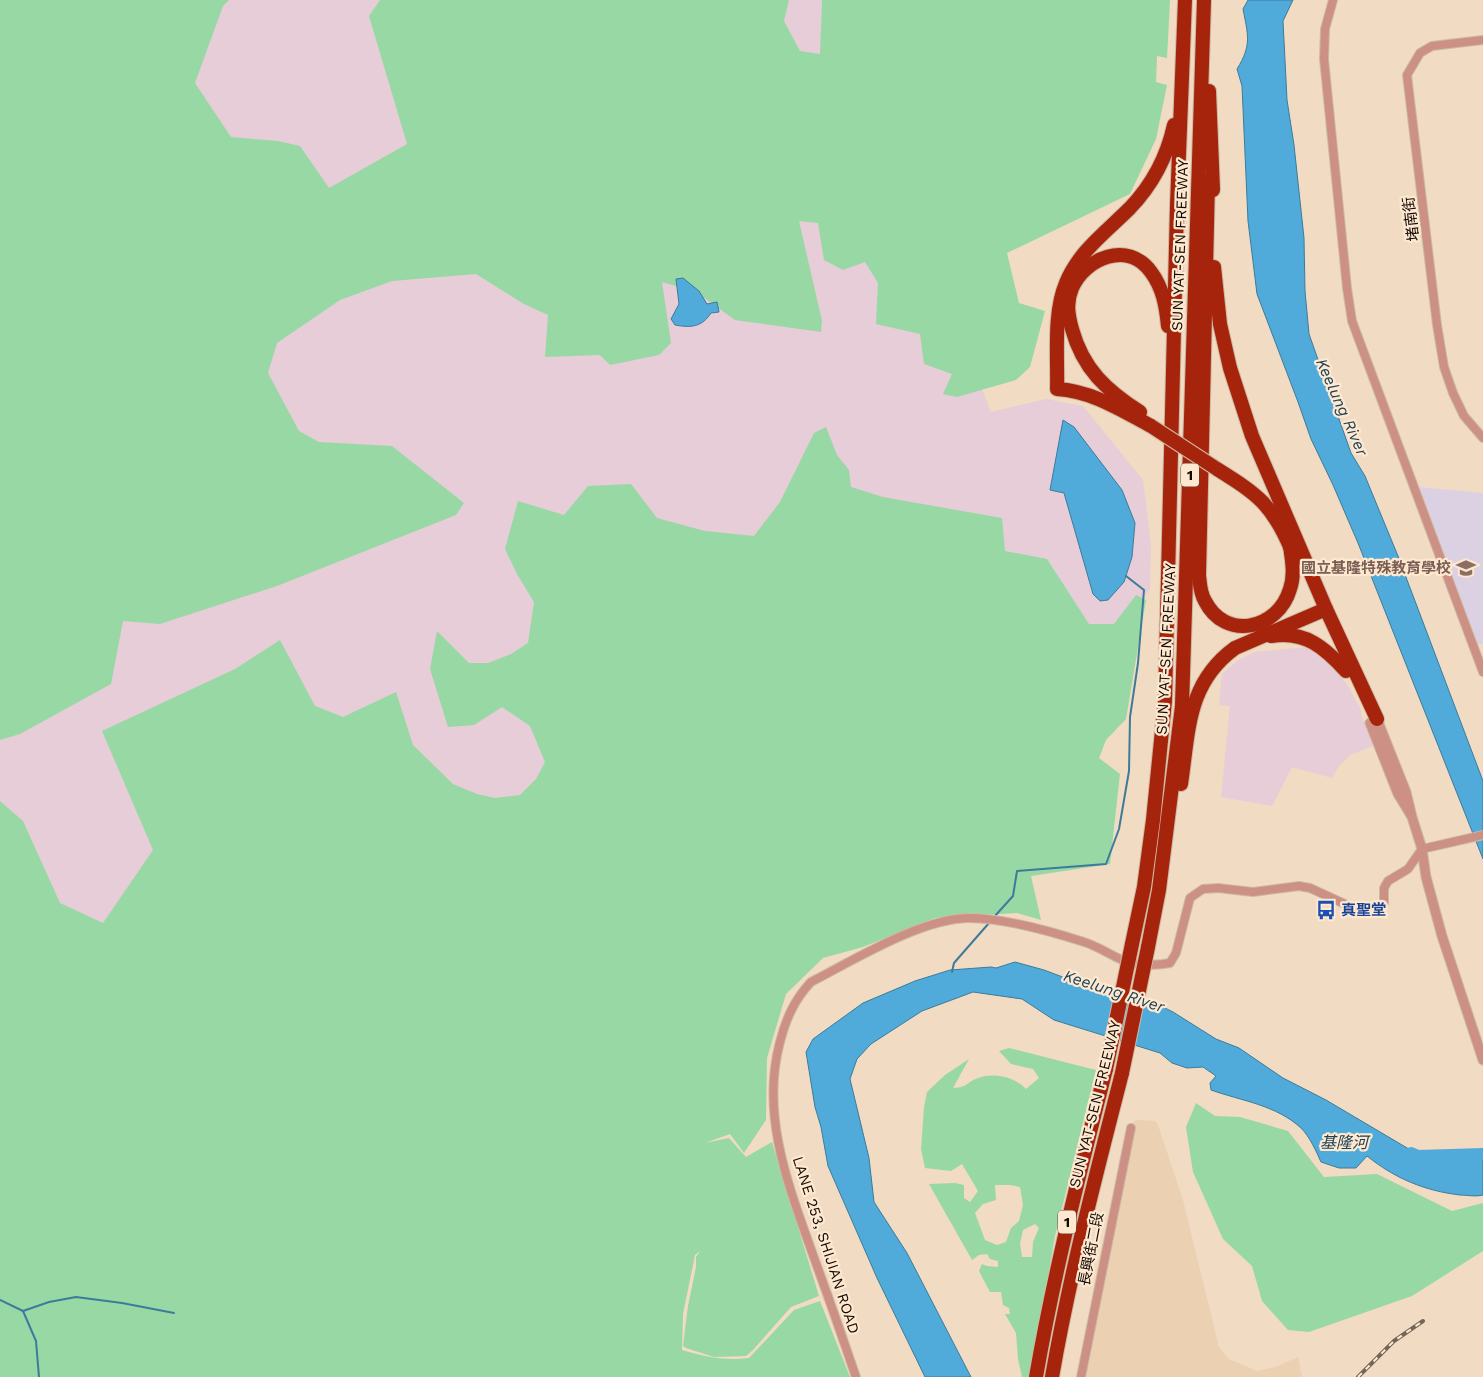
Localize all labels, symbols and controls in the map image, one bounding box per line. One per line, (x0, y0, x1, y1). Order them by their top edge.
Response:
street label: SUN YAT-SEN FREEWAY (1168, 158, 1192, 331)
street label: 堵南街 (1399, 196, 1423, 242)
water label: Keelung River (1312, 355, 1372, 459)
road number: 1 (1181, 464, 1199, 486)
school or university icon: 國立基隆特殊教育學校 (1455, 557, 1477, 579)
place label: 國立基隆特殊教育學校 (1301, 559, 1451, 577)
street label: SUN YAT-SEN FREEWAY (1153, 562, 1180, 735)
bus stop icon: 真聖堂 (1315, 899, 1337, 921)
place label: 真聖堂 (1341, 901, 1386, 919)
water label: Keelung River (1061, 966, 1167, 1016)
street label: SUN YAT-SEN FREEWAY (1065, 1018, 1125, 1190)
water label: 基隆河 (1320, 1133, 1371, 1152)
street label: LANE 253, SHIJIAN ROAD (789, 1154, 863, 1336)
road number: 1 (1058, 1210, 1076, 1234)
street label: 長興街二段 (1075, 1210, 1107, 1288)

